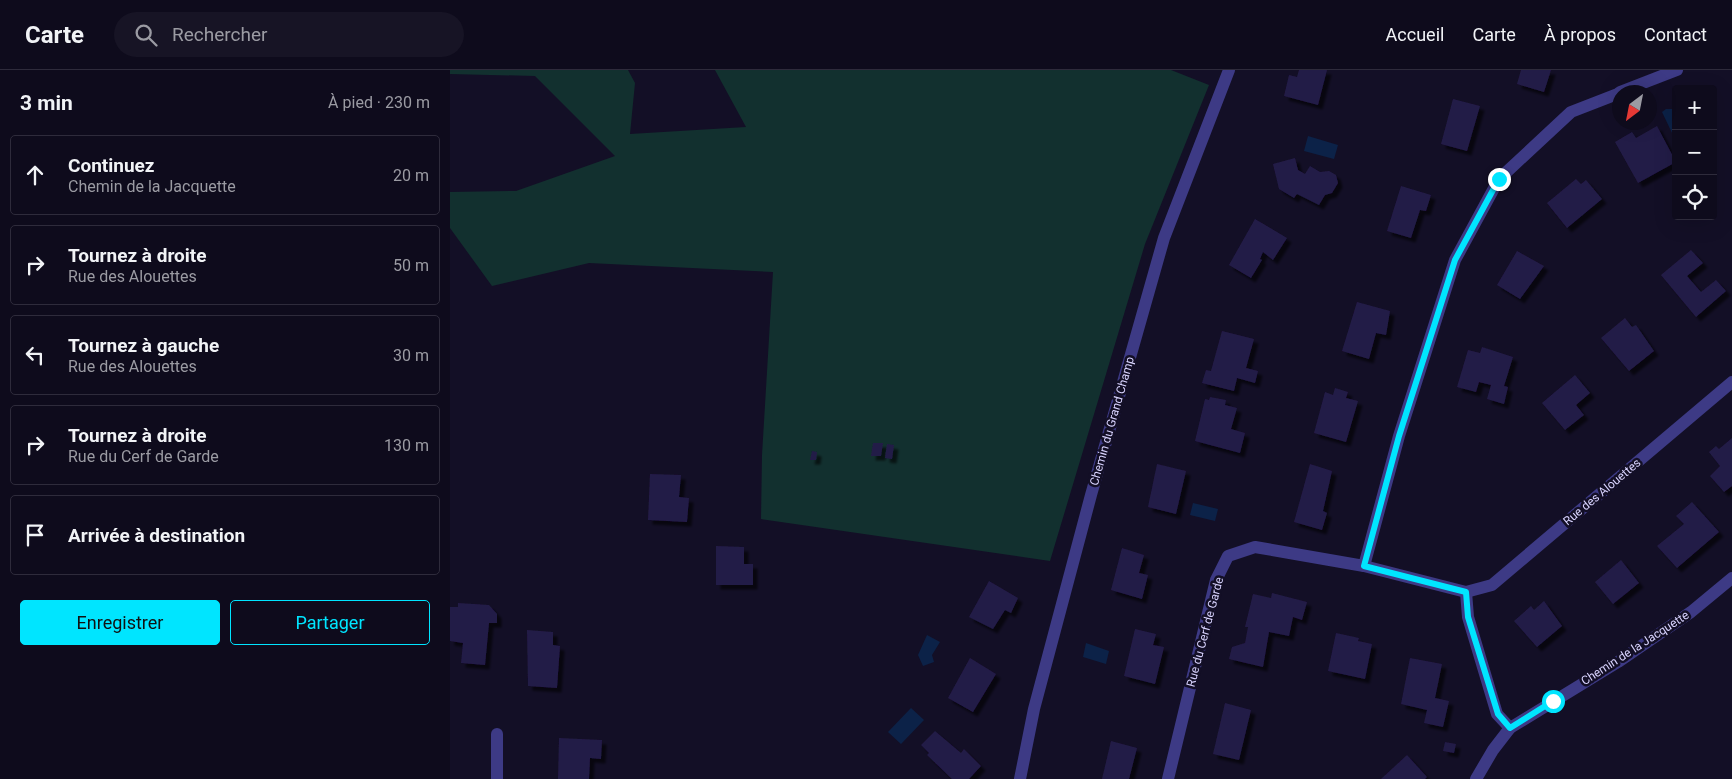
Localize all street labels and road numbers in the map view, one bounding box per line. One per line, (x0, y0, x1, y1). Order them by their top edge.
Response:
street label: Chemin du Grand Champ (1087, 355, 1137, 487)
street label: Rue des Alouettes (1560, 456, 1644, 528)
street label: Rue du Cerf de Garde (1184, 576, 1226, 688)
street label: Chemin de la Jacquette (1578, 608, 1692, 688)

